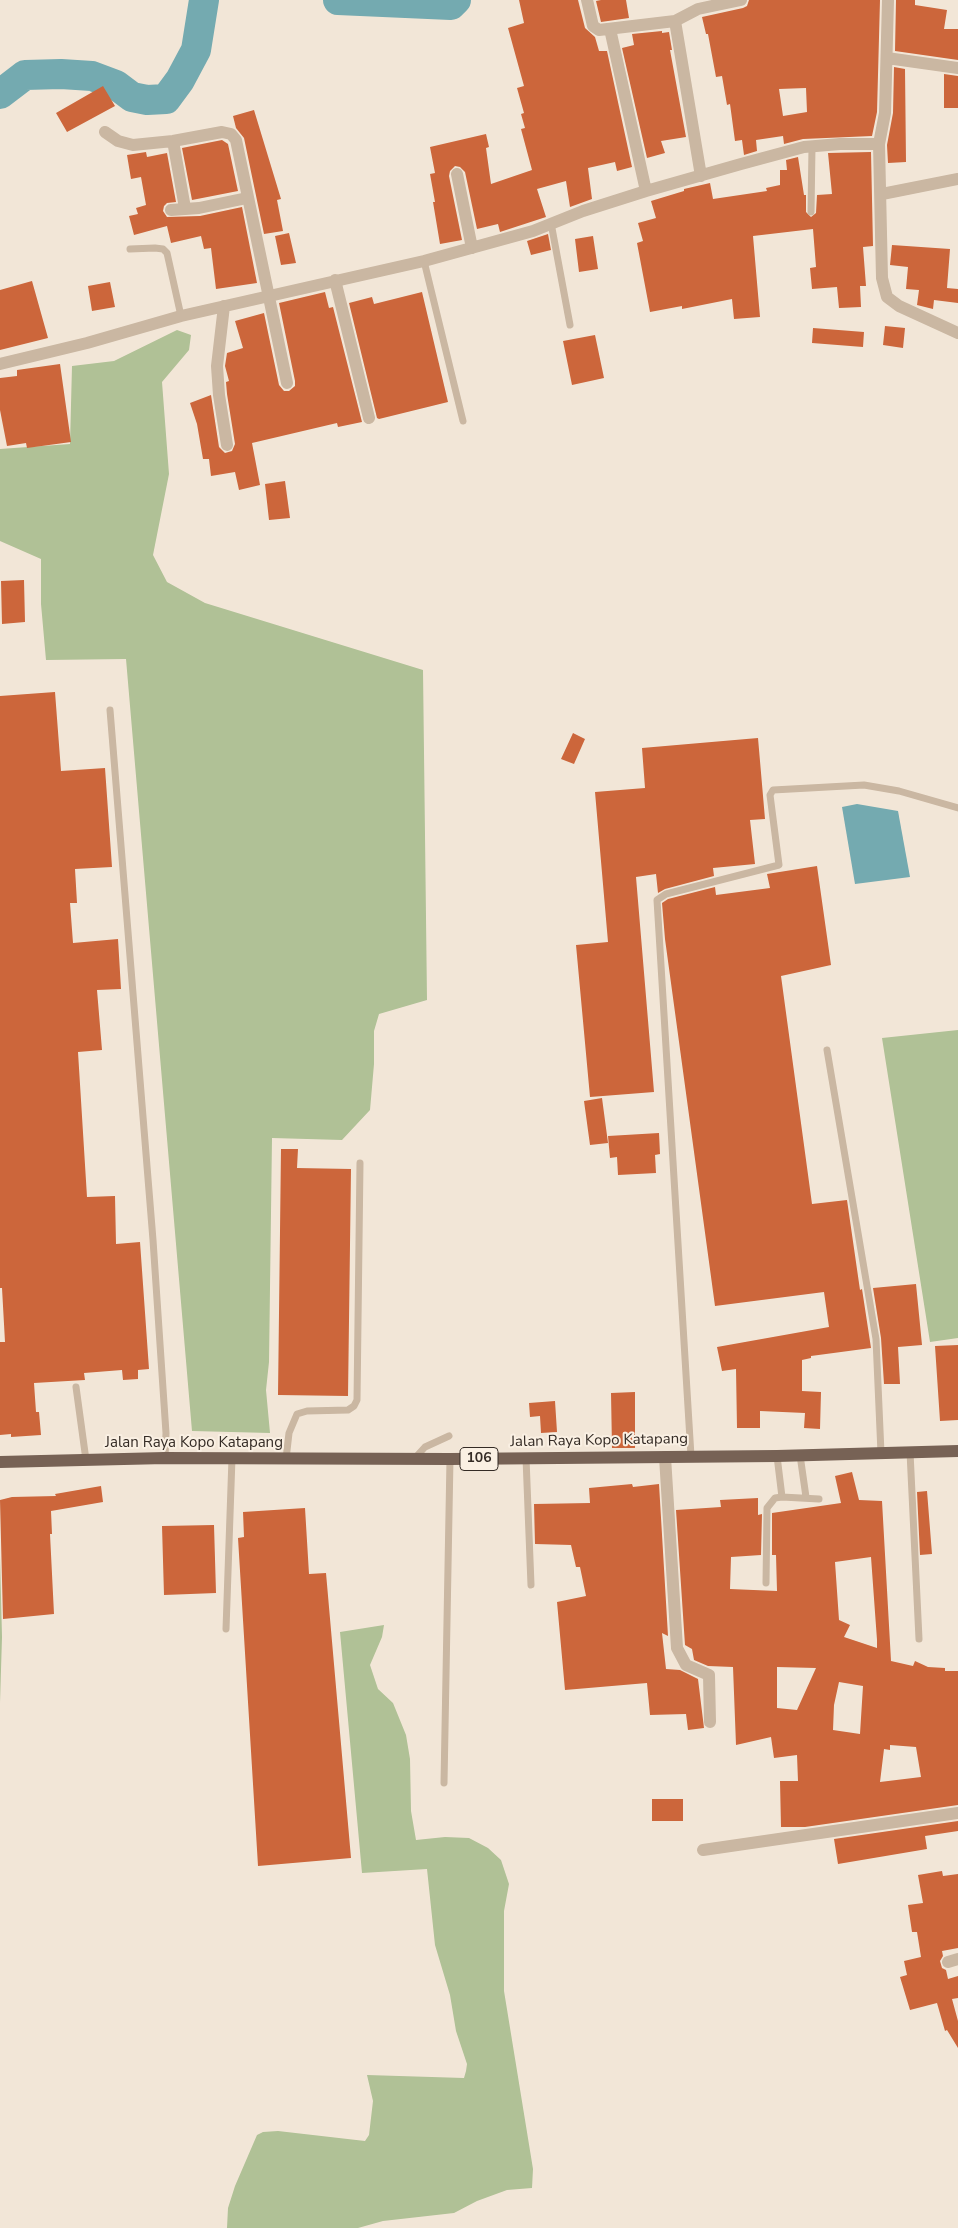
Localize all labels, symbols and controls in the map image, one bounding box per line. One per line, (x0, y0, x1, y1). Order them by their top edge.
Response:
street label: Jalan Raya Kopo Katapang (510, 1430, 688, 1452)
street label: Jalan Raya Kopo Katapang (105, 1434, 283, 1452)
road number: 106 (460, 1448, 498, 1470)

